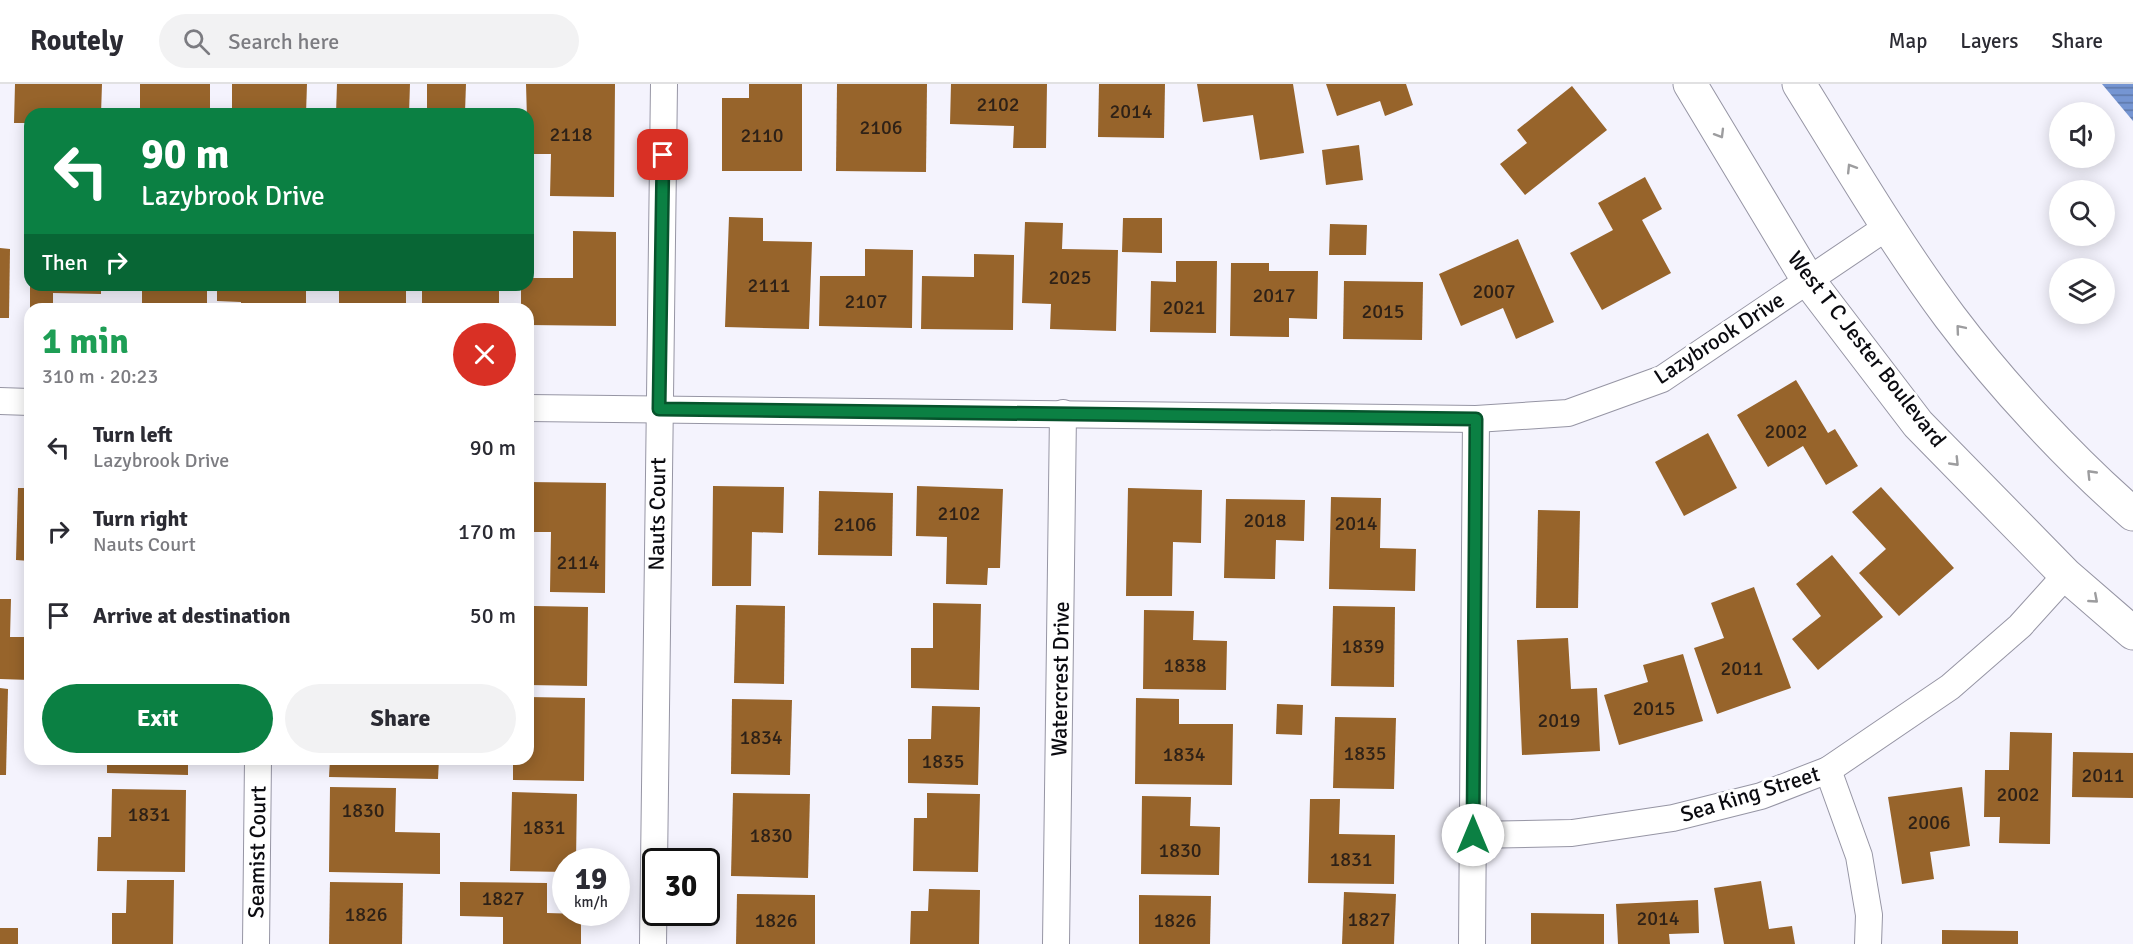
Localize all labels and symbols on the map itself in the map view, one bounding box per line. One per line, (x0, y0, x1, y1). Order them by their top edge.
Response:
house number: 2102 (976, 92, 1020, 117)
house number: 2014 (1109, 99, 1153, 124)
house number: 2106 (859, 115, 903, 140)
house number: 2118 (549, 122, 593, 147)
house number: 2110 (740, 123, 784, 148)
one-way arrow (1713, 128, 1724, 138)
pin (637, 129, 688, 180)
one-way arrow (1846, 164, 1858, 174)
street label: West T C Jester Boulevard (1782, 246, 1952, 452)
house number: 2025 (1048, 265, 1092, 290)
house number: 2111 (747, 273, 791, 298)
house number: 2007 (1472, 279, 1516, 304)
house number: 2017 (1252, 283, 1296, 308)
street label: Lazybrook Drive (1649, 286, 1789, 390)
house number: 2107 (844, 289, 888, 314)
house number: 2021 (1162, 295, 1206, 320)
house number: 2015 (1361, 299, 1405, 324)
one-way arrow (1956, 325, 1967, 336)
house number: 2002 (1764, 419, 1808, 444)
one-way arrow (1948, 455, 1959, 466)
street label: Nauts Court (643, 457, 671, 571)
one-way arrow (2087, 470, 2098, 481)
house number: 2102 (937, 501, 981, 526)
house number: 2018 (1243, 508, 1287, 533)
house number: 2014 (1334, 511, 1378, 536)
house number: 2106 (833, 512, 877, 537)
house number: 2114 (556, 550, 600, 575)
one-way arrow (2087, 592, 2098, 603)
street label: Watercrest Drive (1045, 601, 1075, 757)
house number: 1839 (1341, 634, 1385, 659)
house number: 1838 (1163, 653, 1207, 678)
house number: 2011 (1720, 656, 1764, 681)
house number: 2015 (1632, 696, 1676, 721)
house number: 2019 (1537, 708, 1581, 733)
house number: 1834 (739, 725, 783, 750)
house number: 1835 (1343, 741, 1387, 766)
house number: 1834 (1162, 742, 1206, 767)
house number: 1835 (921, 749, 965, 774)
street label: Sea King Street (1677, 760, 1823, 828)
house number: 2011 (2081, 763, 2125, 788)
house number: 2002 (1996, 782, 2040, 807)
street label: Seamist Court (242, 785, 272, 919)
house number: 1830 (341, 798, 385, 823)
house number: 1831 (127, 802, 171, 827)
position arrow (1441, 803, 1505, 867)
house number: 2006 (1907, 810, 1951, 835)
house number: 1831 (522, 815, 566, 840)
house number: 1830 (749, 823, 793, 848)
house number: 1830 (1158, 838, 1202, 863)
house number: 1831 (1329, 847, 1373, 872)
speed limit sign: 30 (642, 848, 720, 926)
house number: 1827 (481, 886, 525, 911)
house number: 1826 (344, 902, 388, 927)
house number: 2014 (1636, 906, 1680, 931)
house number: 1827 (1347, 907, 1391, 932)
house number: 1826 (754, 908, 798, 933)
house number: 1826 (1153, 908, 1197, 933)

